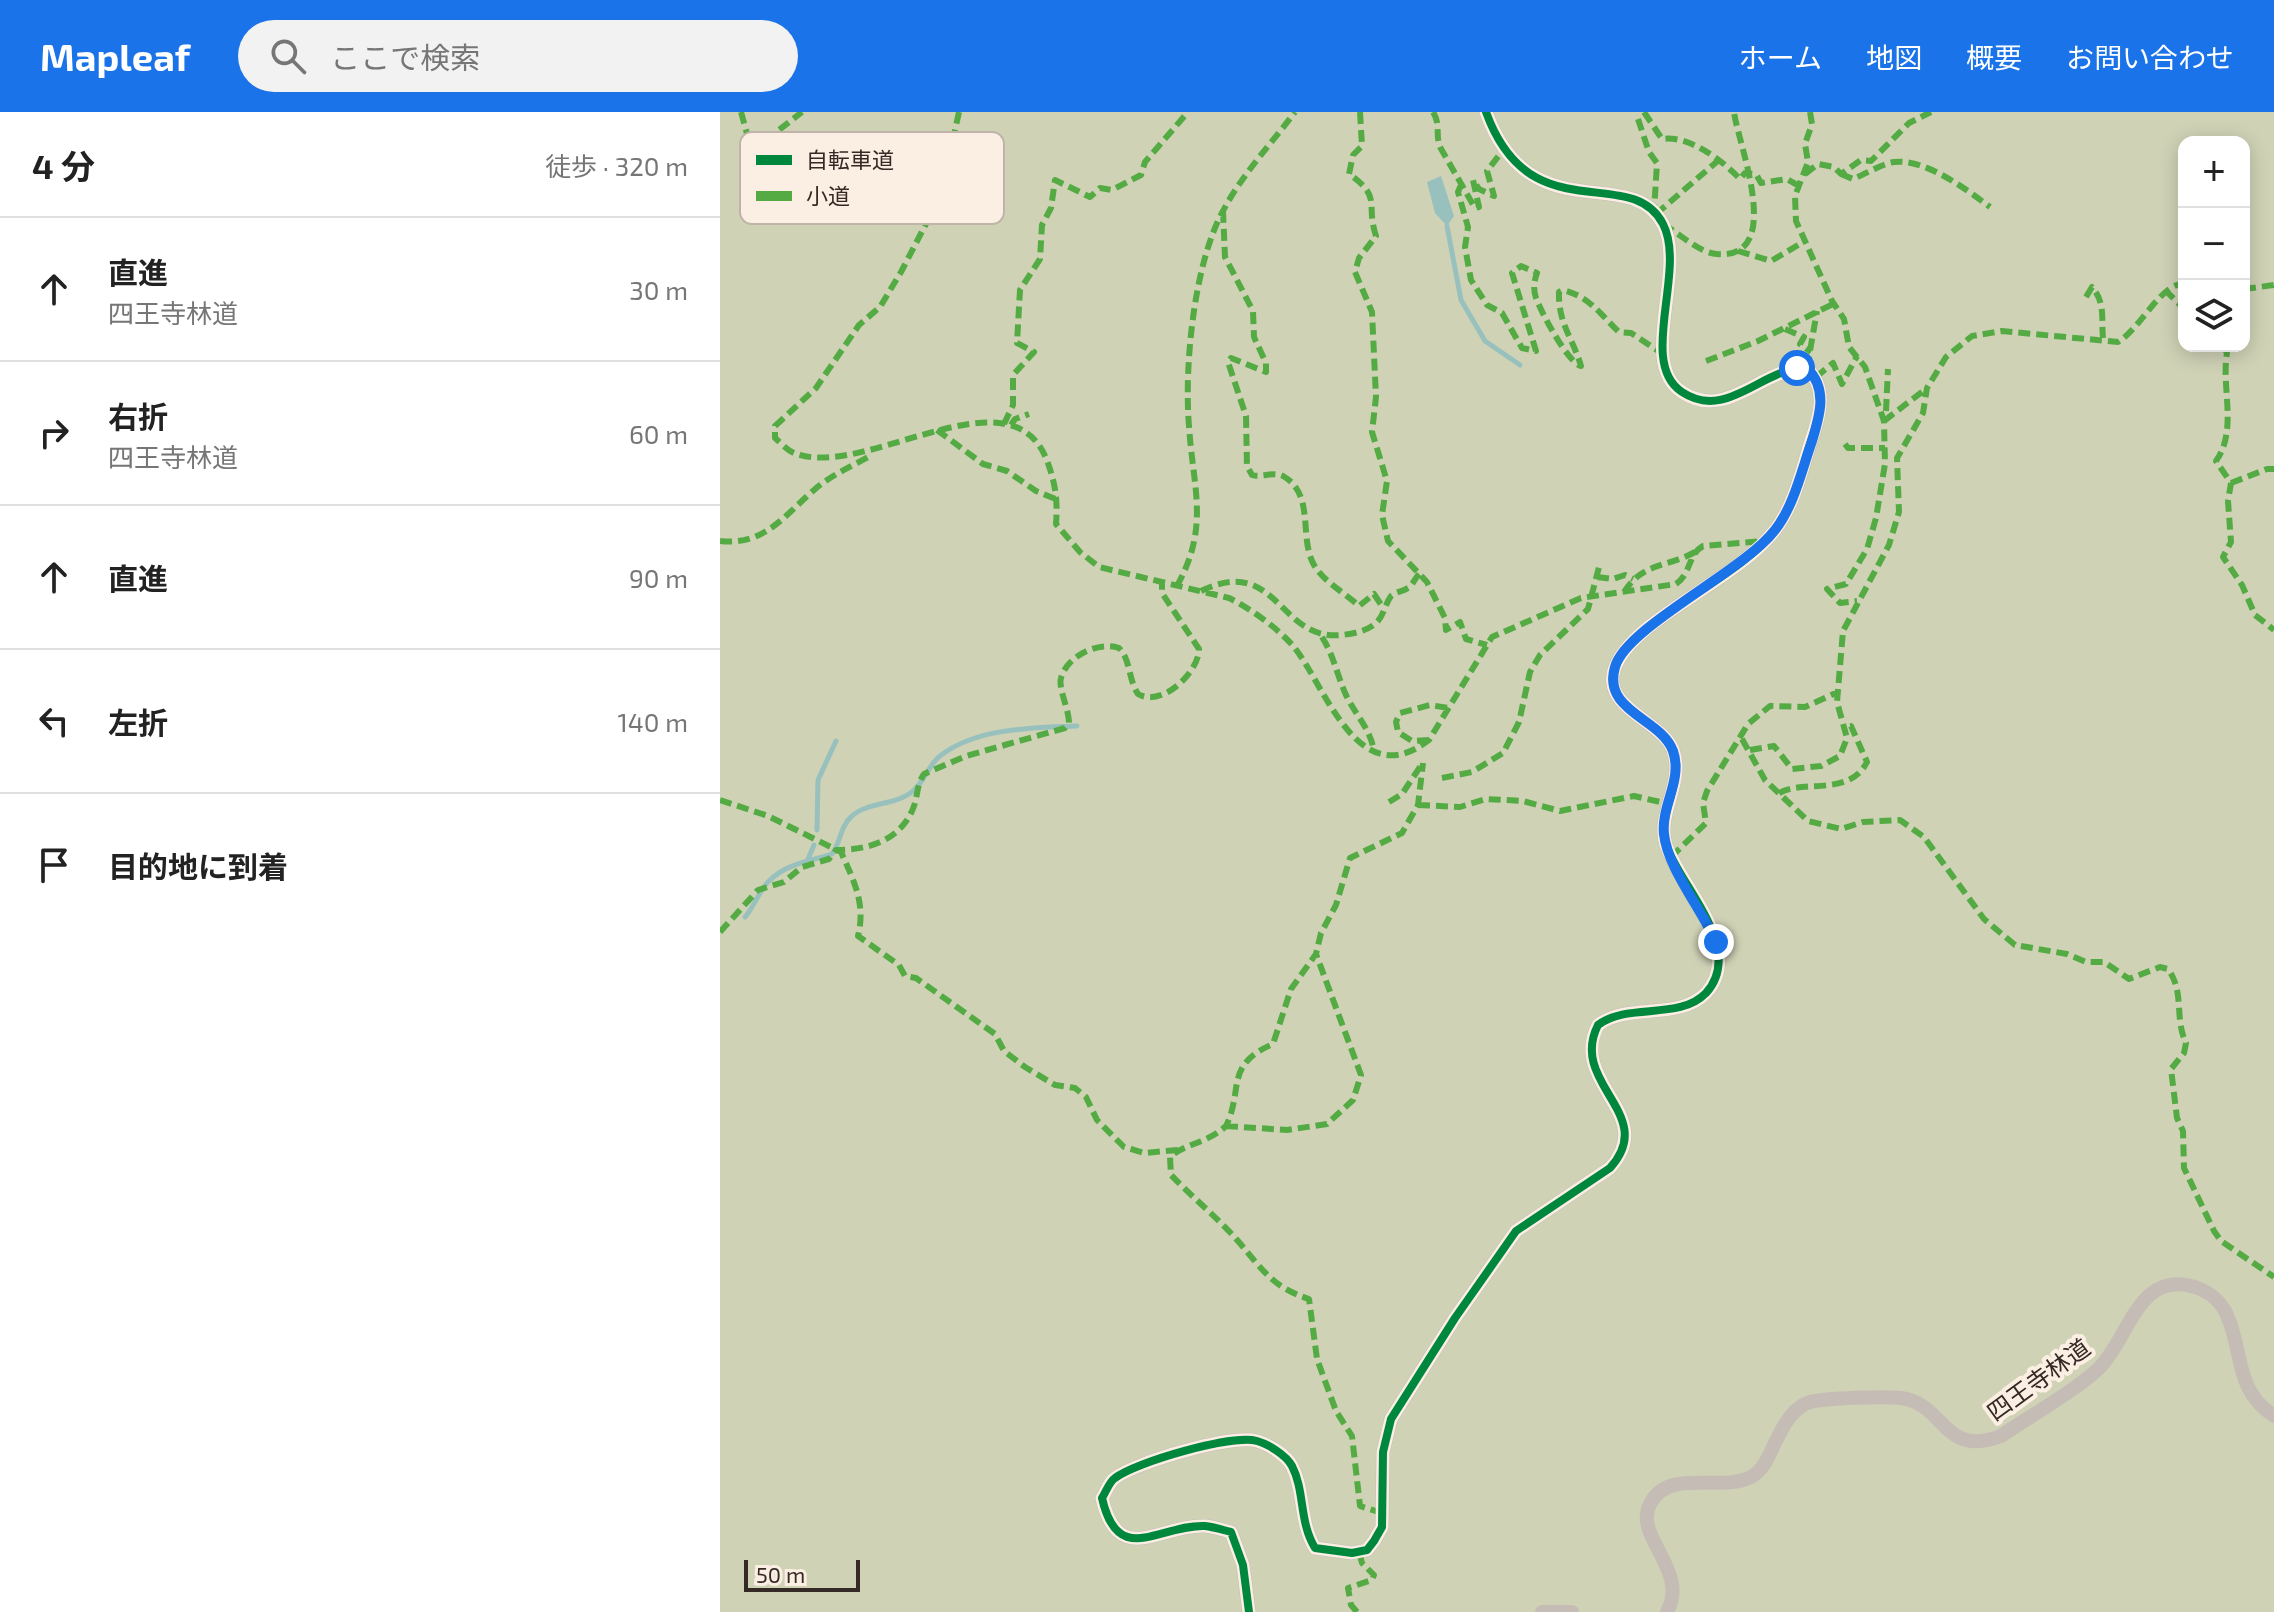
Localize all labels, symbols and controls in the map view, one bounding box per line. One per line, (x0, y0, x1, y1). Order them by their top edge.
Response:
search box (238, 20, 798, 92)
text: Mapleaf (40, 33, 190, 79)
icon: search (266, 34, 310, 78)
text: ここで検索 (330, 39, 480, 75)
text: ホーム (1739, 40, 1822, 74)
text: 地図 (1866, 40, 1922, 74)
text: 概要 (1966, 40, 2022, 74)
text: お問い合わせ (2066, 40, 2234, 74)
legend (740, 132, 1004, 224)
map controls (2178, 136, 2250, 352)
button: + (2178, 136, 2250, 208)
text: 4 分 (32, 145, 95, 186)
text: 自転車道 (806, 146, 894, 172)
text: 徒歩 · 320 m (545, 150, 688, 181)
text: 小道 (806, 182, 850, 208)
button: − (2178, 208, 2250, 280)
text: 直進 (108, 254, 168, 290)
icon: ahead (32, 267, 76, 311)
text: 30 m (629, 274, 688, 305)
button: layers (2178, 280, 2250, 352)
text: 四王寺林道 (108, 297, 238, 328)
route start (1779, 350, 1815, 386)
text: 右折 (108, 398, 168, 434)
icon: right (32, 411, 76, 455)
text: 60 m (629, 418, 688, 449)
text: 四王寺林道 (108, 441, 238, 472)
icon: ahead (32, 555, 76, 599)
text: 直進 (108, 560, 168, 596)
text: 90 m (629, 562, 688, 593)
icon: left (32, 699, 76, 743)
text: 左折 (108, 704, 168, 740)
text: 140 m (617, 706, 688, 737)
icon: arrive (32, 843, 76, 887)
text: 目的地に到着 (108, 848, 288, 884)
route end (1698, 924, 1734, 960)
street label: 四王寺林道 (1981, 1332, 2095, 1426)
scale bar (744, 1556, 860, 1592)
text: 50 m (756, 1561, 805, 1587)

